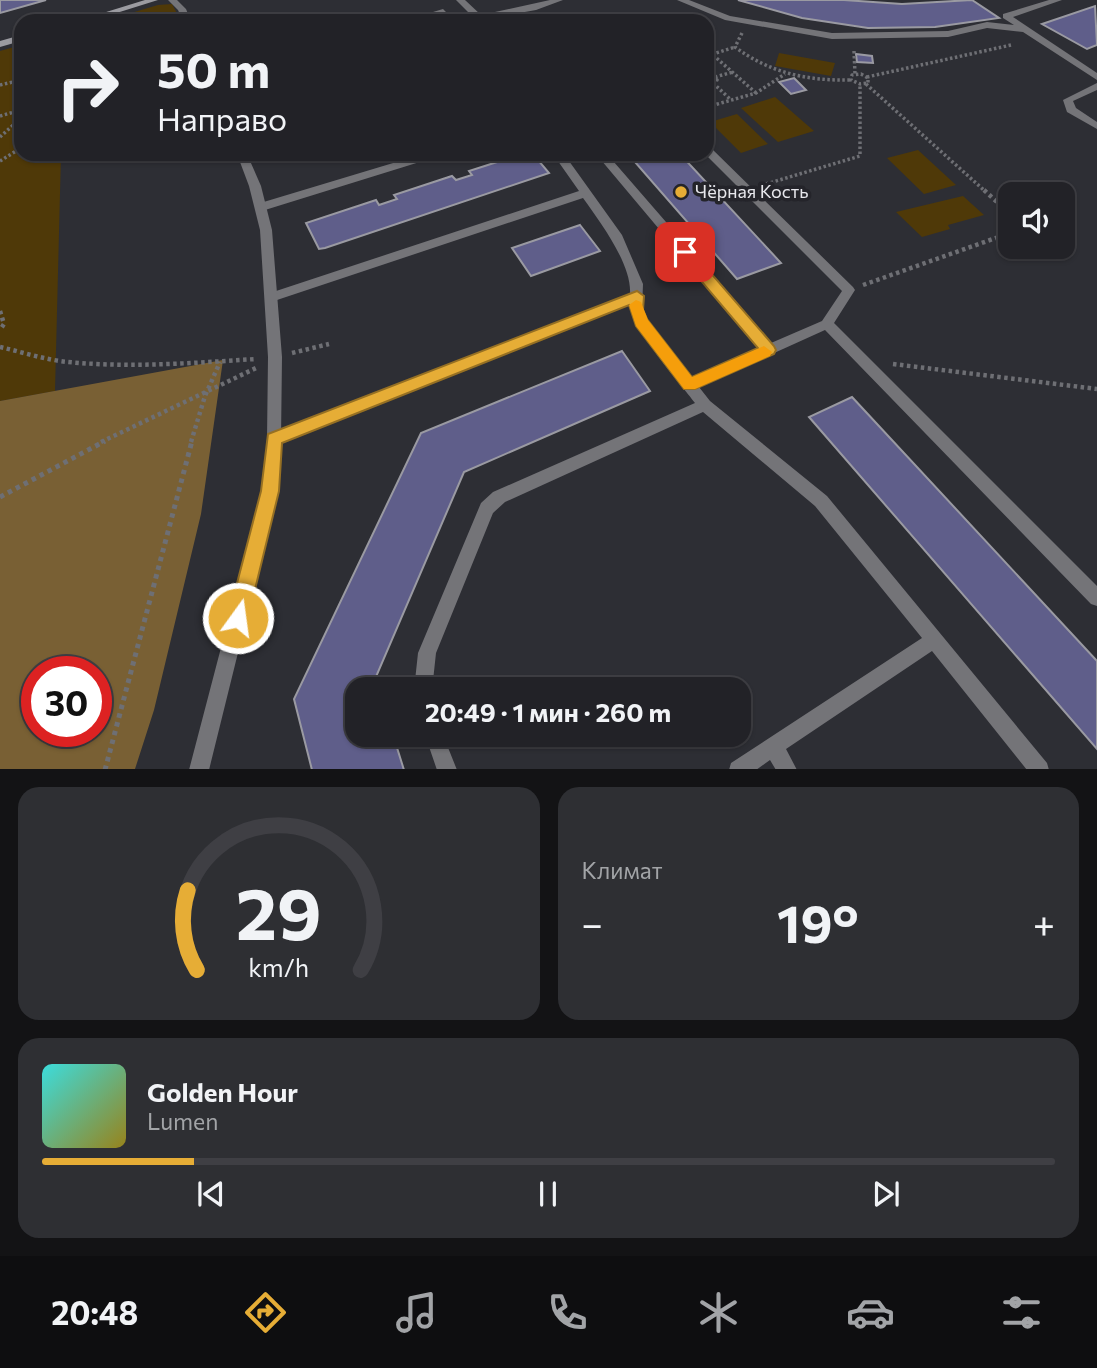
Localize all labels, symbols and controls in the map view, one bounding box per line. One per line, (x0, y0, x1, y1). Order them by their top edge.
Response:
text: 50 m (157, 38, 270, 98)
icon: right (42, 42, 133, 133)
text: Направо (157, 98, 287, 138)
place label: Чёрная Кость (695, 180, 808, 202)
map controls (998, 182, 1075, 259)
button: sound (998, 182, 1075, 259)
marker: Чёрная Кость (673, 184, 689, 200)
pin (655, 222, 715, 282)
icon: arrive (666, 233, 704, 271)
position arrow (201, 581, 275, 655)
speed limit sign: 30 (21, 656, 112, 747)
text: 20:49 · 1 мин · 260 m (425, 696, 671, 727)
text: Климат (582, 856, 663, 884)
text: 29 (236, 866, 322, 955)
text: 19° (777, 890, 859, 954)
text: − (582, 899, 603, 946)
text: + (1033, 899, 1055, 946)
text: km/h (248, 951, 309, 981)
text: Golden Hour (147, 1076, 298, 1107)
text: Lumen (147, 1107, 218, 1135)
icon: previous (192, 1175, 230, 1213)
icon: pause (529, 1175, 567, 1213)
icon: next (867, 1175, 905, 1213)
icon: directions (241, 1288, 290, 1337)
icon: music (392, 1288, 441, 1337)
icon: phone (543, 1288, 592, 1337)
icon: climate (694, 1288, 743, 1337)
icon: car (846, 1288, 895, 1337)
icon: filters (997, 1288, 1046, 1337)
text: 20:48 (51, 1292, 138, 1332)

